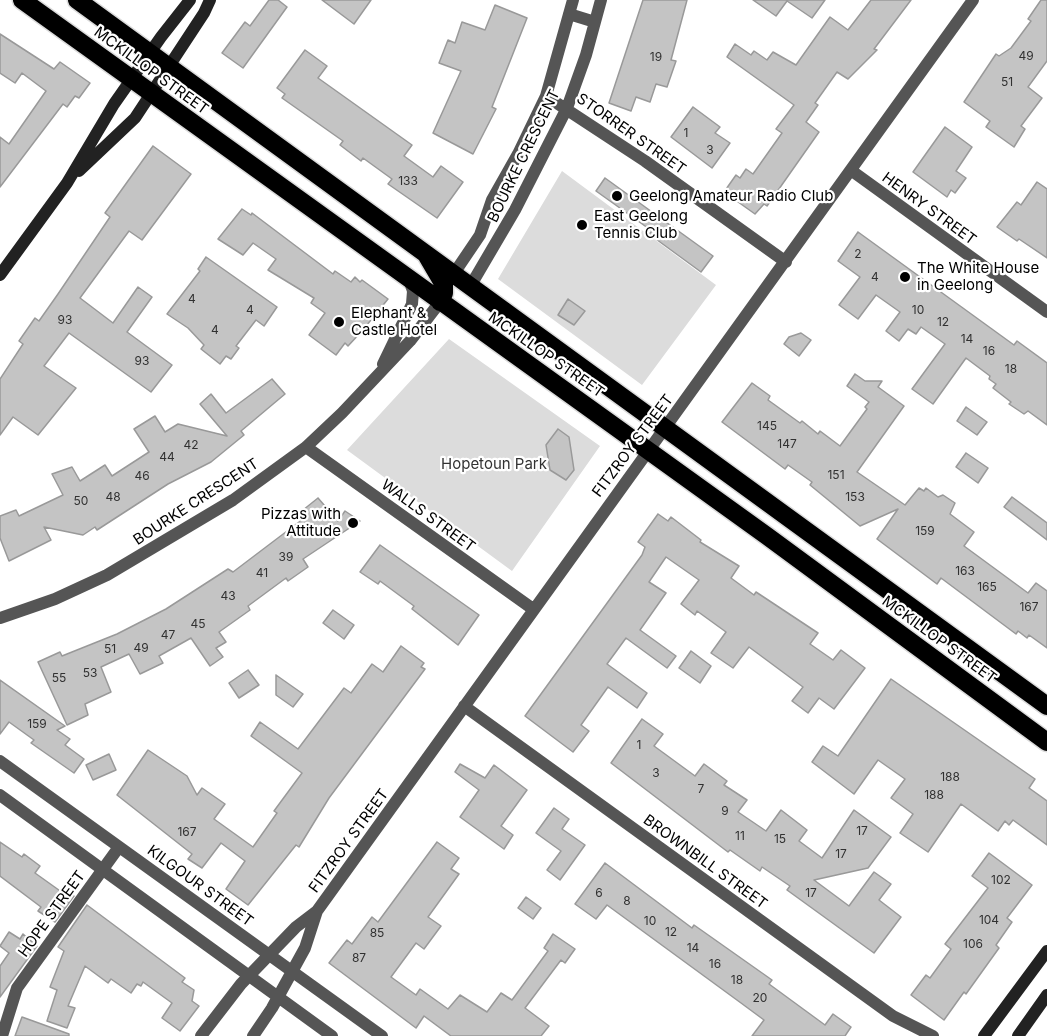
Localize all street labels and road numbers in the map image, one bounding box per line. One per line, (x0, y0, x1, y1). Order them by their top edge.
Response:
street label: MCKILLOP STREET (90, 23, 212, 119)
street label: BOURKE CRESCENT (484, 87, 564, 225)
street label: STORRER STREET (573, 90, 689, 178)
street label: HENRY STREET (878, 169, 980, 249)
street label: MCKILLOP STREET (485, 308, 607, 402)
street label: FITZROY STREET (589, 391, 677, 501)
street label: BOURKE CRESCENT (130, 455, 262, 549)
street label: WALLS STREET (378, 476, 478, 556)
street label: MCKILLOP STREET (878, 592, 1000, 688)
street label: FITZROY STREET (305, 786, 393, 896)
street label: BROWNBILL STREET (640, 811, 770, 913)
street label: KILGOUR STREET (144, 842, 256, 930)
street label: HOPE STREET (15, 867, 89, 961)

